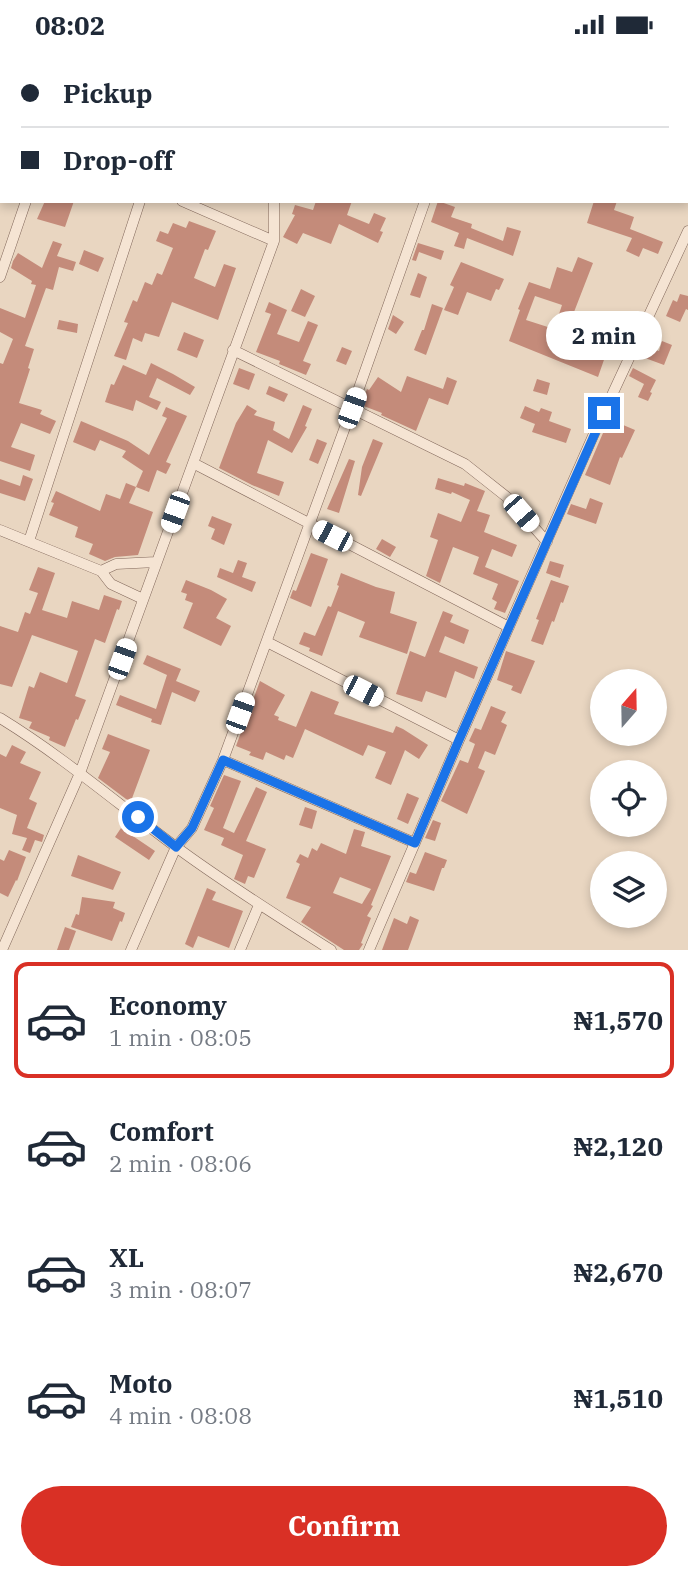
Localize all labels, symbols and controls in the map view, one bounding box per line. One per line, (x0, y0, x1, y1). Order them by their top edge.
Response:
text: 08:02 (35, 8, 105, 42)
text: Pickup (63, 76, 153, 110)
text: Drop-off (63, 143, 174, 177)
callout: 2 min (546, 311, 662, 361)
text: 2 min (572, 320, 636, 350)
car (335, 385, 370, 431)
route end (588, 397, 620, 429)
car (158, 489, 193, 535)
car (500, 490, 543, 536)
car (309, 517, 356, 555)
car (105, 636, 140, 682)
north arrow (590, 669, 667, 745)
map controls (590, 669, 667, 928)
car (340, 672, 387, 710)
car (223, 690, 258, 736)
button: locate (590, 760, 667, 837)
route start (122, 801, 154, 833)
button: layers (590, 851, 667, 928)
text: Economy (109, 988, 227, 1022)
icon: car (25, 989, 88, 1052)
text: ₦1,570 (573, 1003, 663, 1037)
text: 1 min · 08:05 (109, 1022, 252, 1052)
text: Comfort (109, 1114, 214, 1148)
icon: car (25, 1115, 88, 1178)
text: ₦2,120 (573, 1129, 663, 1163)
text: 2 min · 08:06 (109, 1148, 252, 1178)
text: XL (109, 1240, 144, 1274)
icon: car (25, 1241, 88, 1304)
text: ₦2,670 (573, 1255, 663, 1289)
text: 3 min · 08:07 (109, 1274, 252, 1304)
text: Moto (109, 1366, 172, 1400)
icon: car (25, 1367, 88, 1430)
text: ₦1,510 (573, 1381, 663, 1415)
text: 4 min · 08:08 (109, 1400, 252, 1430)
button: Confirm (21, 1486, 667, 1566)

